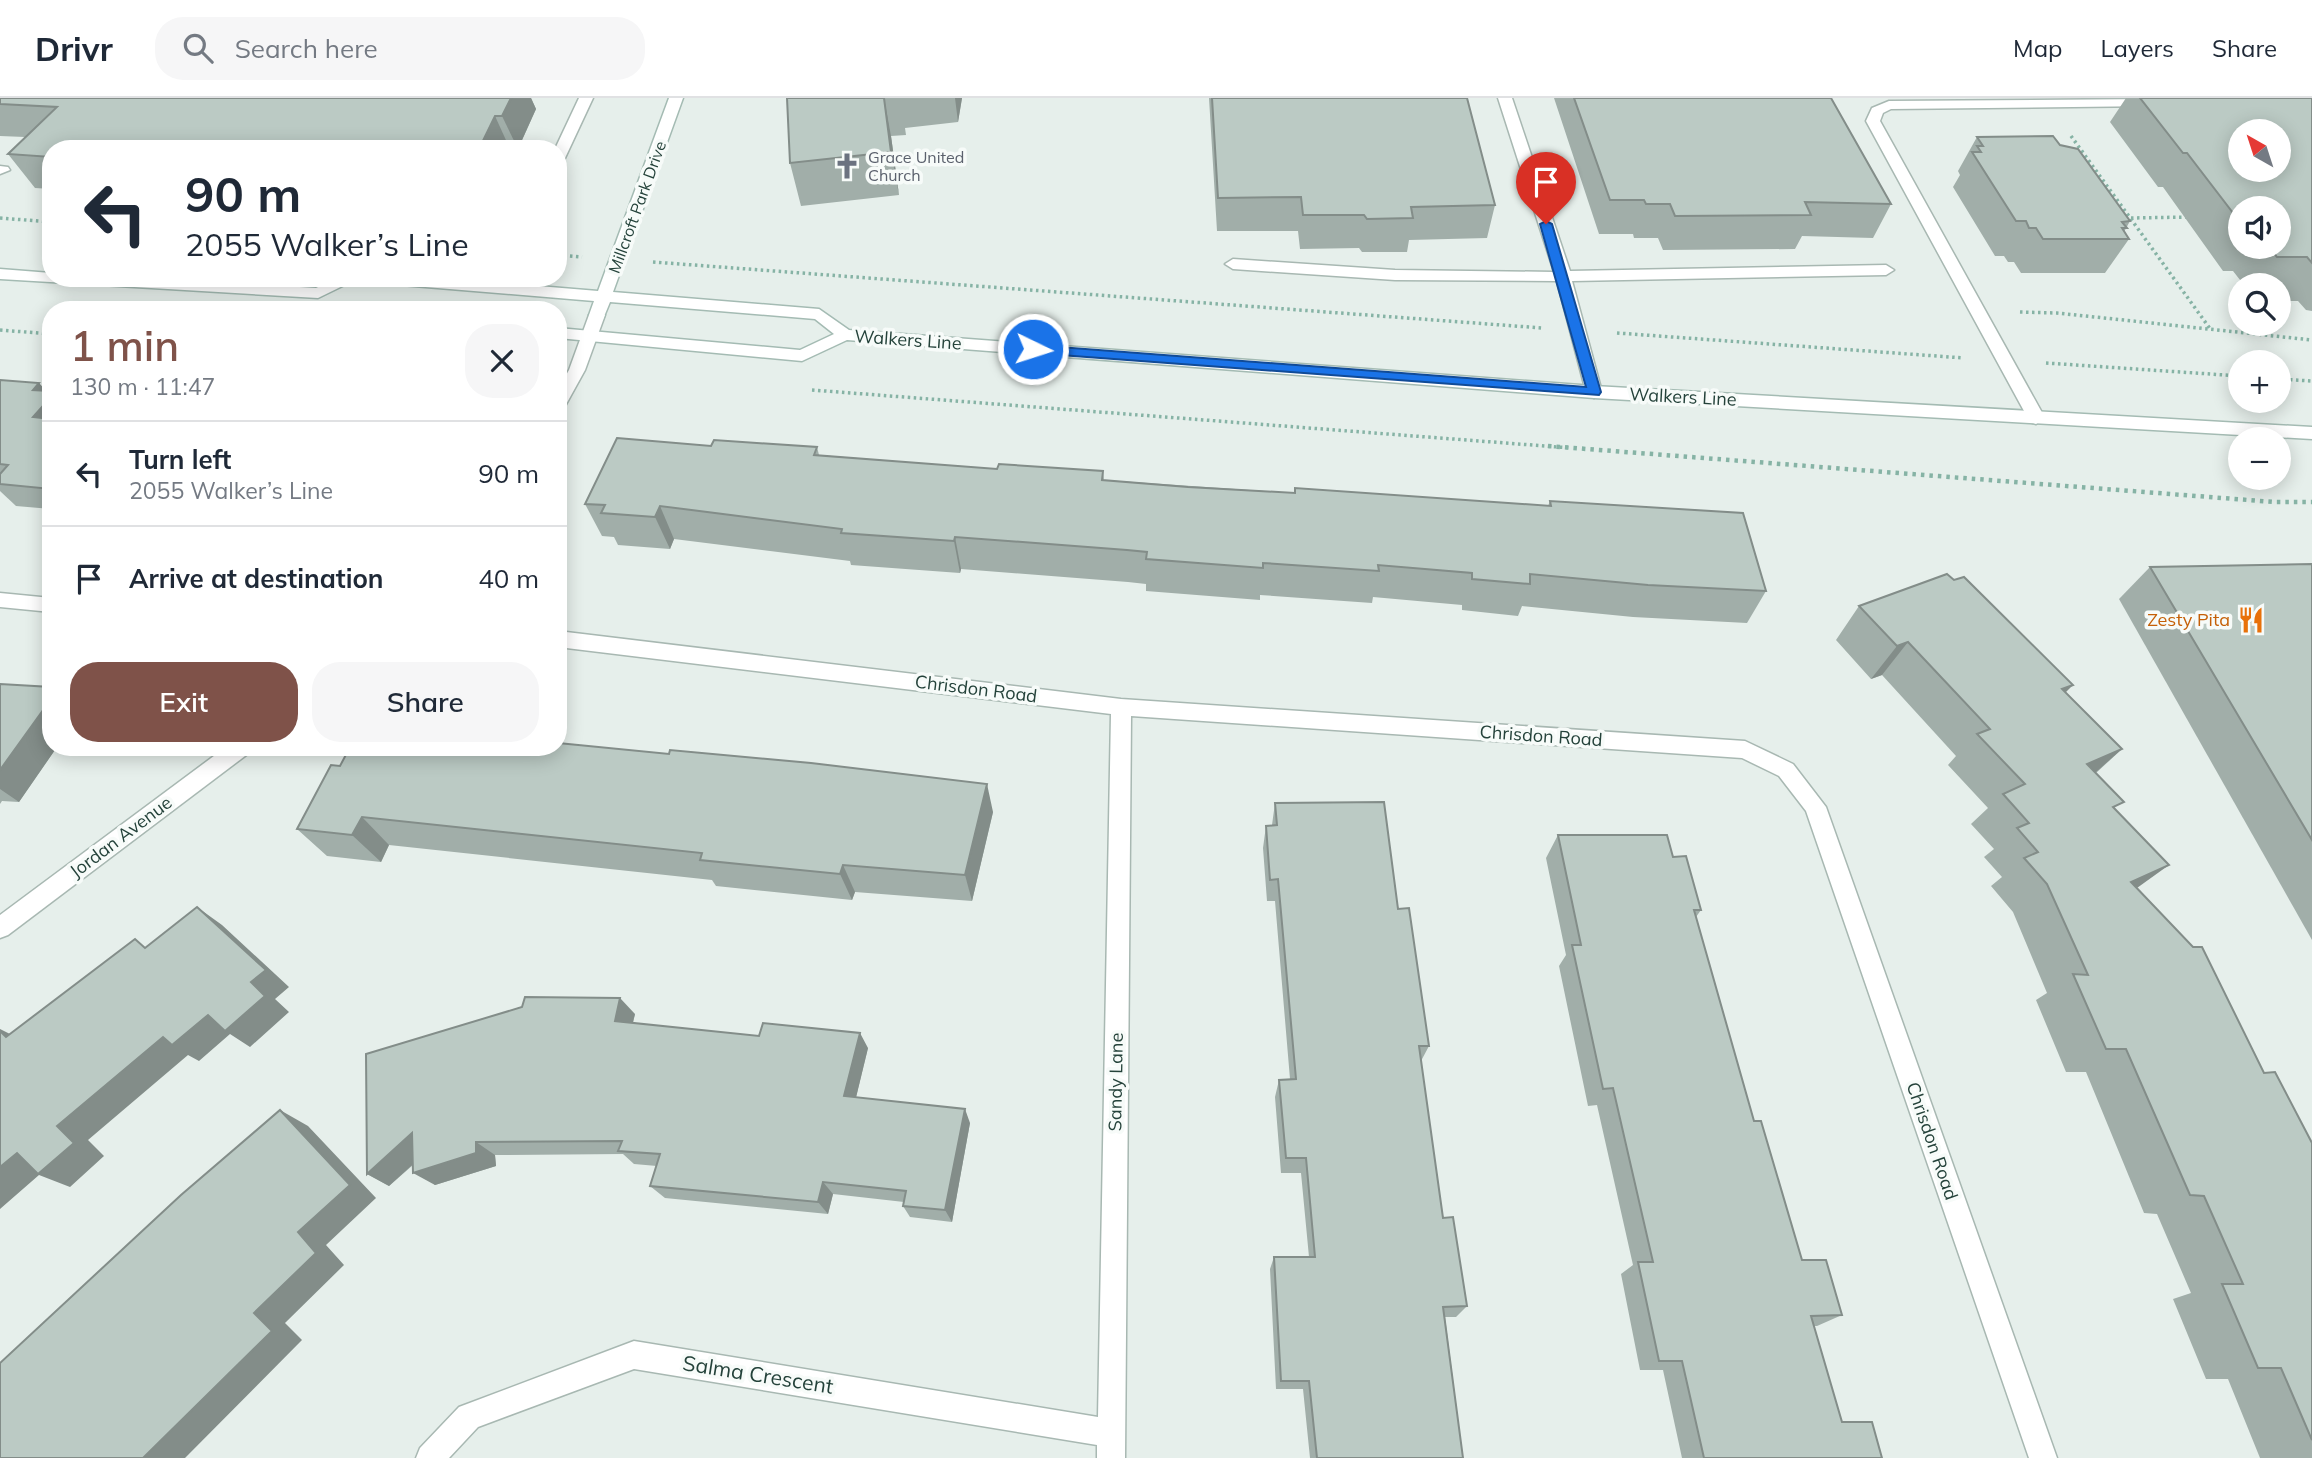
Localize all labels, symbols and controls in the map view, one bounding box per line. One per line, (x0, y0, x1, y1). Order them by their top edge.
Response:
search box (155, 17, 645, 80)
text: Drivr (35, 28, 113, 69)
icon: search (179, 29, 217, 67)
text: Search here (235, 32, 378, 65)
text: Map (2013, 33, 2062, 63)
text: Layers (2100, 33, 2174, 63)
text: Share (2212, 33, 2277, 63)
north arrow (2228, 119, 2291, 182)
map controls (2228, 119, 2291, 490)
street label: Millcroft Park Drive (604, 138, 670, 276)
place label: Grace United Church (868, 147, 964, 185)
church icon: Grace United Church (832, 151, 862, 181)
pin (1516, 152, 1576, 224)
text: 90 m (185, 163, 301, 224)
icon: arrive (1527, 163, 1565, 201)
icon: left (70, 168, 161, 259)
button: sound (2228, 196, 2291, 259)
text: 2055 Walker’s Line (185, 224, 469, 264)
button: search (2228, 273, 2291, 336)
position arrow (996, 312, 1070, 386)
text: 1 min (70, 319, 179, 372)
button: close (465, 324, 539, 398)
street label: Walkers Line (854, 324, 962, 355)
button: + (2228, 350, 2291, 413)
text: 130 m · 11:47 (70, 372, 215, 401)
street label: Walkers Line (1629, 382, 1737, 411)
button: − (2228, 427, 2291, 490)
text: Turn left (129, 443, 231, 476)
icon: left (70, 455, 108, 493)
text: 90 m (478, 457, 539, 490)
text: 2055 Walker’s Line (129, 476, 333, 505)
icon: arrive (70, 560, 108, 598)
text: Arrive at destination (129, 562, 384, 595)
text: 40 m (478, 562, 539, 595)
restaurant icon: Zesty Pita (2236, 605, 2266, 635)
place label: Zesty Pita (2147, 608, 2230, 631)
button: Exit (70, 662, 298, 742)
button: Share (312, 662, 539, 742)
street label: Chrisdon Road (914, 670, 1039, 707)
street label: Chrisdon Road (1479, 720, 1603, 751)
street label: Jordan Avenue (65, 791, 176, 883)
street label: Sandy Lane (1103, 1033, 1128, 1131)
street label: Chrisdon Road (1902, 1079, 1963, 1203)
street label: Salma Crescent (681, 1349, 835, 1399)

